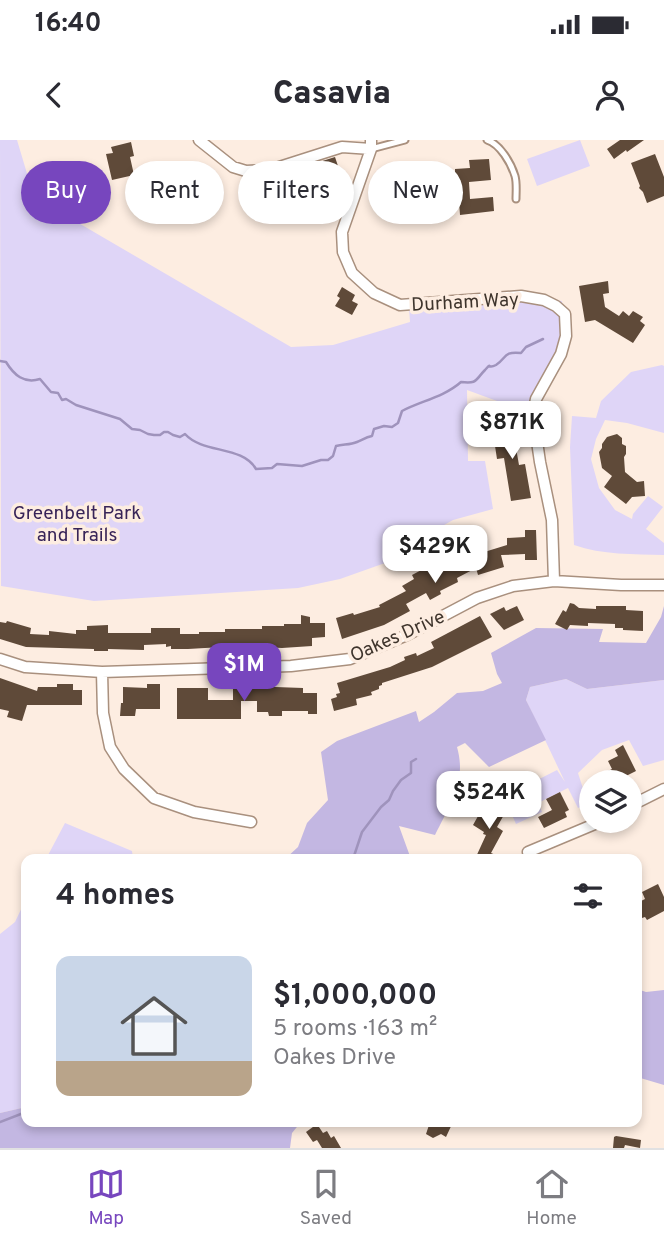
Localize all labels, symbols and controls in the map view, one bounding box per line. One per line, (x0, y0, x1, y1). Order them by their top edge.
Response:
text: 16:40 (35, 8, 102, 41)
text: Casavia (273, 75, 391, 115)
icon: back (35, 76, 73, 114)
icon: person (591, 76, 629, 114)
chip: Buy (21, 161, 111, 224)
chip: Rent (125, 161, 224, 224)
chip: Filters (238, 161, 354, 224)
chip: New (368, 161, 463, 224)
street label: Durham Way (411, 288, 520, 318)
pin: $871K (463, 402, 561, 461)
text: $871K (479, 409, 545, 438)
park label: Greenbelt Park and Trails (13, 502, 141, 548)
pin: $429K (386, 526, 484, 585)
text: $429K (398, 533, 472, 562)
street label: Oakes Drive (347, 605, 449, 668)
pin: $1M (210, 644, 278, 703)
text: $1M (223, 651, 265, 680)
map controls (579, 770, 642, 833)
button: layers (579, 770, 642, 833)
pin: $524K (440, 772, 538, 831)
text: $524K (452, 779, 526, 808)
icon: filters (569, 877, 607, 915)
text: 4 homes (56, 878, 175, 915)
text: $1,000,000 (273, 978, 437, 1015)
icon: home (112, 984, 196, 1068)
text: 5 rooms · 163 m² (273, 1015, 437, 1044)
text: Oakes Drive (273, 1044, 396, 1073)
tab: Map (87, 1165, 125, 1231)
tab: Saved (300, 1165, 352, 1231)
tab: Home (526, 1165, 577, 1231)

